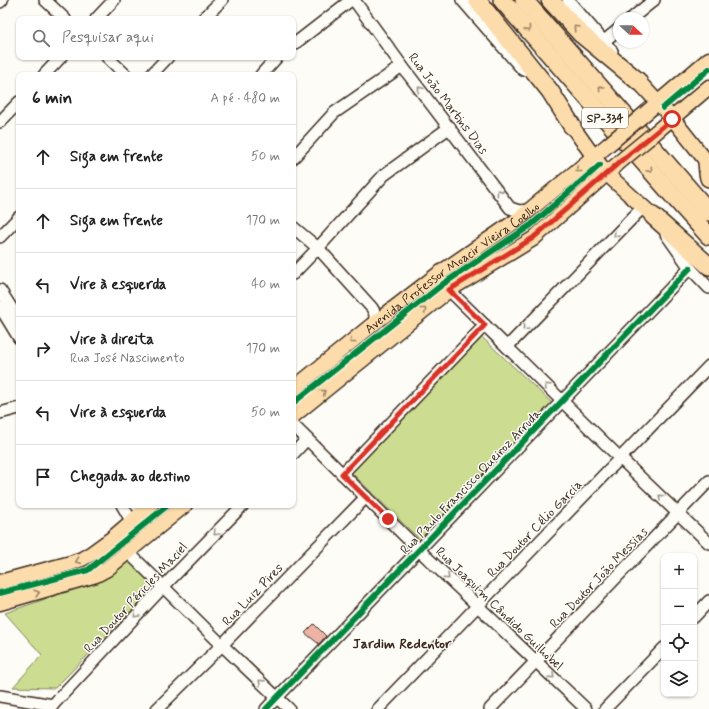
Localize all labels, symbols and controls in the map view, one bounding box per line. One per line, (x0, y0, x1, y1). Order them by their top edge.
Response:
north arrow (613, 12, 649, 48)
search box (16, 16, 296, 60)
one-way arrow (523, 25, 530, 32)
one-way arrow (573, 25, 581, 33)
icon: search (30, 27, 52, 49)
text: Pesquisar aqui (62, 28, 154, 48)
street label: Rua João Martins Dias (404, 50, 492, 158)
one-way arrow (598, 85, 605, 93)
one-way arrow (418, 86, 425, 93)
text: 6 min (32, 87, 72, 109)
text: A pé · 480 m (211, 90, 280, 107)
road number: SP-334 (582, 108, 628, 128)
route start (663, 110, 681, 128)
icon: ahead (32, 146, 54, 168)
text: Siga em frente (70, 147, 163, 167)
text: 50 m (251, 148, 280, 165)
one-way arrow (575, 165, 583, 172)
one-way arrow (645, 165, 652, 172)
one-way arrow (497, 190, 504, 197)
street label: Avenida Professor Moacir Vieira Coelho (361, 198, 544, 338)
icon: ahead (32, 210, 54, 232)
text: Siga em frente (70, 211, 163, 231)
text: 170 m (246, 212, 280, 229)
one-way arrow (613, 230, 621, 238)
icon: left (32, 274, 54, 296)
text: Vire à esquerda (70, 275, 166, 295)
text: 40 m (251, 276, 280, 293)
one-way arrow (420, 307, 427, 314)
one-way arrow (522, 323, 530, 331)
text: Vire à direita (70, 330, 154, 350)
one-way arrow (349, 337, 356, 344)
icon: right (32, 338, 54, 360)
text: 170 m (246, 340, 280, 357)
text: Rua José Nascimento (70, 350, 185, 367)
one-way arrow (544, 384, 552, 391)
one-way arrow (319, 389, 326, 396)
icon: left (32, 402, 54, 424)
text: Vire à esquerda (70, 403, 166, 423)
text: 50 m (251, 404, 280, 421)
street label: Rua Paulo Francisco Queiroz Arruda (397, 405, 545, 559)
icon: arrive (32, 466, 54, 488)
text: Chegada ao destino (70, 467, 190, 487)
street label: Rua Doutor Célio Garcia (484, 476, 586, 582)
one-way arrow (658, 494, 666, 502)
route end (379, 510, 397, 528)
street label: Rua Doutor João Messias (546, 524, 652, 632)
one-way arrow (213, 528, 221, 536)
street label: Rua Doutor Péricles Maciel (80, 539, 192, 657)
street label: Rua Joaquim Cândido Guilhobel (432, 544, 566, 675)
map controls (661, 553, 697, 697)
button: + (661, 553, 697, 589)
one-way arrow (74, 556, 81, 564)
street label: Rua Luiz Pires (219, 560, 287, 630)
one-way arrow (443, 572, 450, 579)
one-way arrow (34, 589, 41, 597)
button: − (661, 589, 697, 625)
one-way arrow (134, 610, 141, 618)
button: locate (661, 625, 697, 661)
district label: Jardim Redentor (353, 635, 452, 653)
button: layers (661, 661, 697, 697)
one-way arrow (547, 671, 555, 679)
one-way arrow (258, 679, 266, 687)

